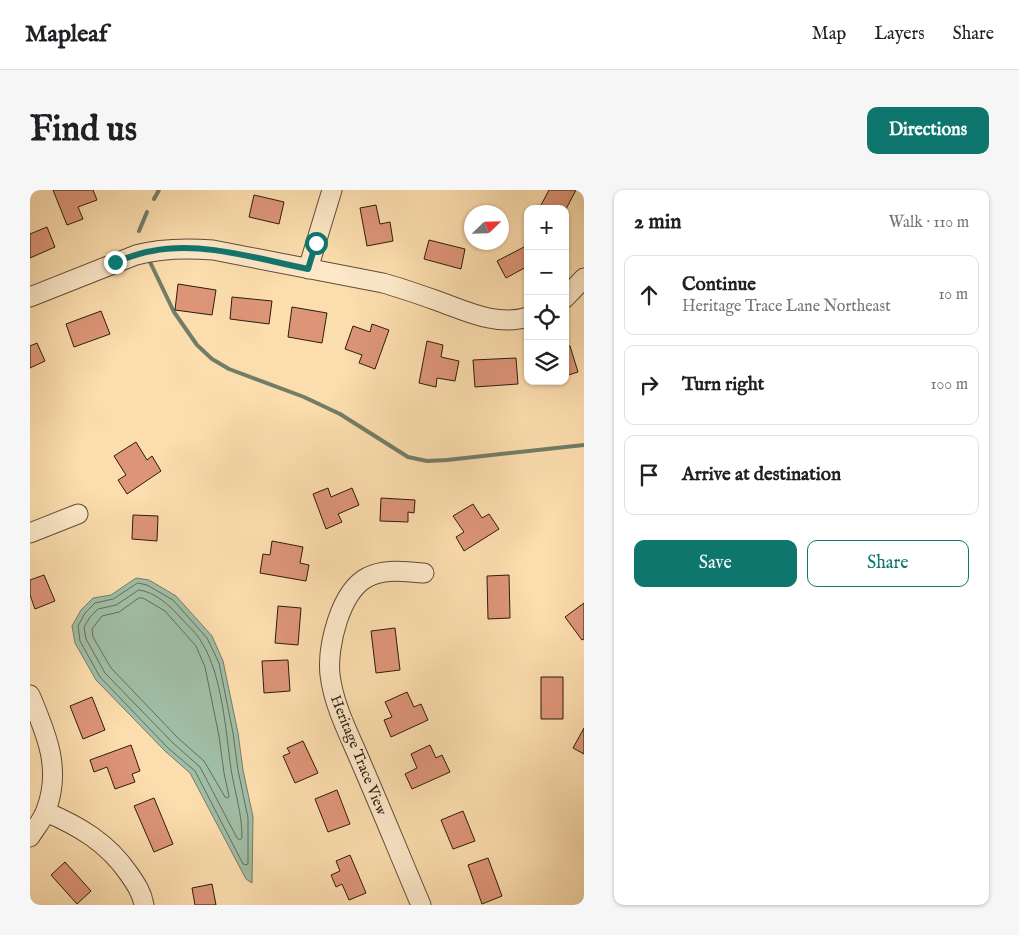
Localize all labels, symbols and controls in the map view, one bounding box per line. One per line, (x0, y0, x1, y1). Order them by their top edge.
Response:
text: Mapleaf (25, 19, 107, 50)
text: Map (812, 23, 846, 46)
text: Layers (874, 23, 925, 46)
text: Share (953, 23, 994, 46)
button: Directions (867, 107, 989, 154)
text: Find us (30, 108, 137, 153)
north arrow (464, 205, 509, 250)
map controls (524, 205, 569, 385)
button: + (524, 205, 569, 250)
text: 2 min (634, 209, 681, 236)
text: Walk · 110 m (889, 213, 969, 233)
route start (305, 232, 328, 255)
button: − (524, 250, 569, 295)
route end (104, 251, 127, 274)
text: Continue (682, 273, 756, 297)
icon: ahead (635, 281, 663, 309)
text: 10 m (938, 285, 968, 305)
button: locate (524, 295, 569, 340)
text: Heritage Trace Lane Northeast (682, 297, 891, 317)
button: layers (524, 340, 569, 385)
icon: right (635, 371, 663, 399)
text: Turn right (682, 373, 764, 397)
text: 100 m (931, 375, 968, 395)
icon: arrive (635, 461, 663, 489)
text: Arrive at destination (682, 463, 841, 487)
button: Save (634, 540, 797, 587)
button: Share (807, 540, 969, 587)
street label: Heritage Trace View (326, 692, 392, 819)

